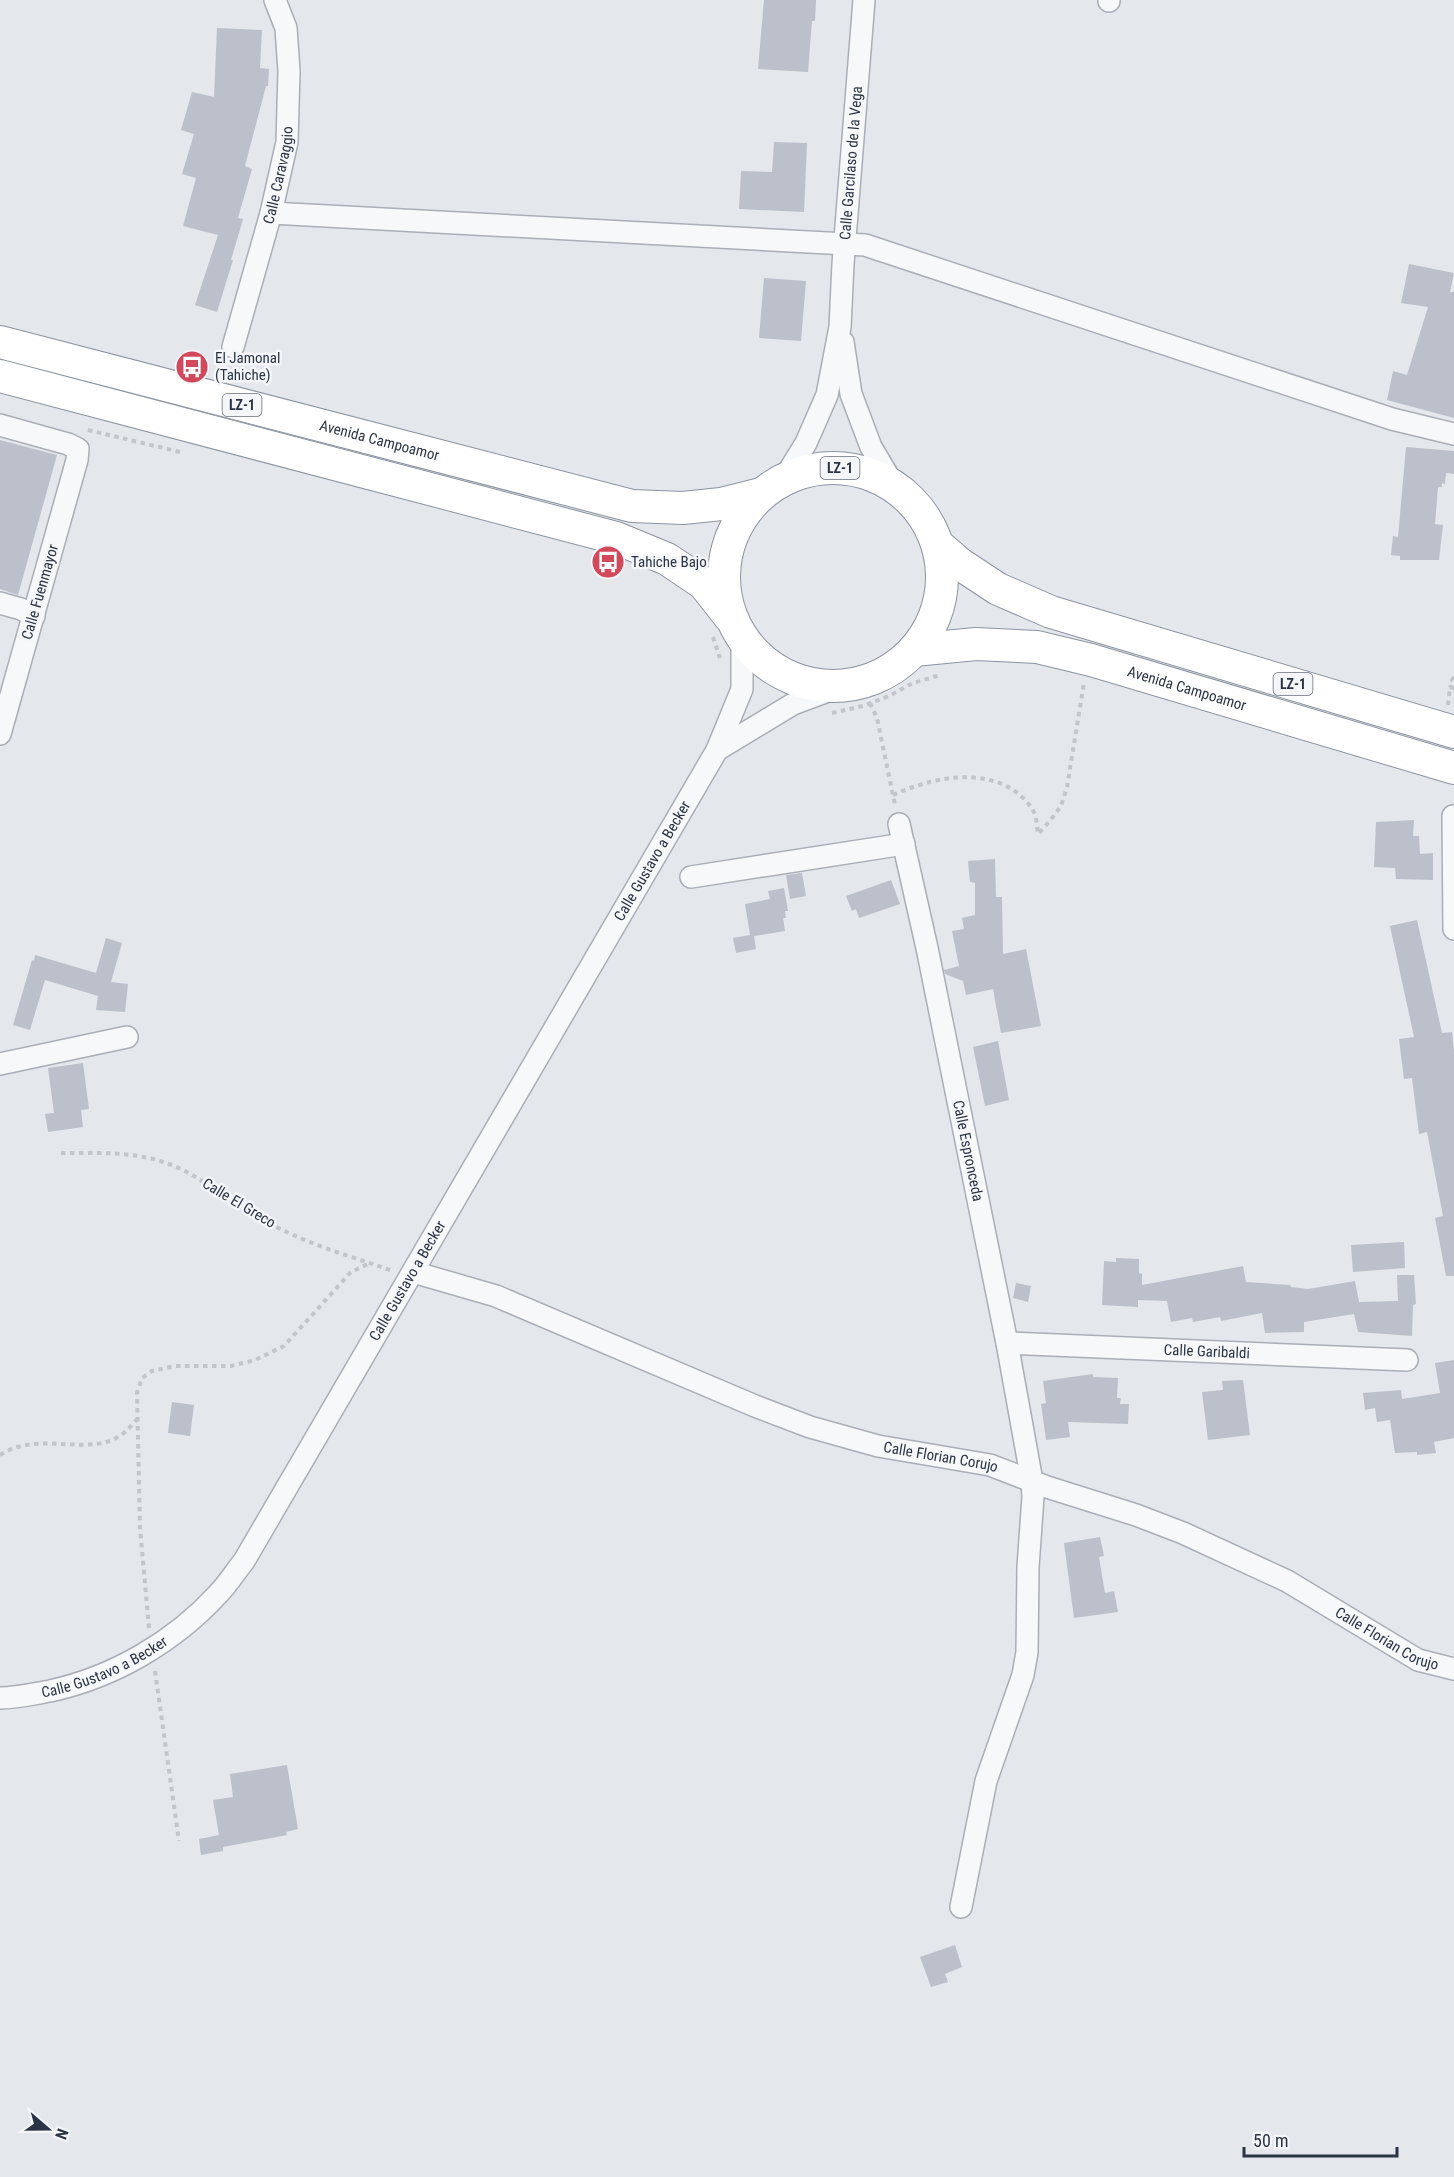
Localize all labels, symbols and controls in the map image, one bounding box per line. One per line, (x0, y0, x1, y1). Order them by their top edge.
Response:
street label: Calle Garcilaso de la Vega (836, 85, 866, 241)
street label: Calle Caravaggio (259, 126, 296, 226)
bus stop icon: El Jamonal (Tahiche) (174, 349, 210, 385)
place label: El Jamonal (Tahiche) (215, 349, 281, 384)
road number: LZ-1 (222, 394, 262, 416)
street label: Avenida Campoamor (318, 416, 442, 465)
road number: LZ-1 (820, 457, 860, 479)
street label: Calle Fuenmayor (18, 542, 62, 642)
bus stop icon: Tahiche Bajo (590, 544, 626, 580)
place label: Tahiche Bajo (631, 553, 707, 571)
street label: Avenida Campoamor (1125, 662, 1249, 715)
road number: LZ-1 (1274, 673, 1312, 695)
street label: Calle Gustavo a Becker (610, 797, 695, 924)
street label: Calle Espronceda (949, 1099, 987, 1203)
street label: Calle El Greco (199, 1174, 279, 1232)
street label: Calle Gustavo a Becker (365, 1217, 450, 1344)
street label: Calle Garibaldi (1163, 1341, 1250, 1362)
street label: Calle Florian Corujo (882, 1438, 1001, 1476)
street label: Calle Florian Corujo (1332, 1603, 1440, 1674)
street label: Calle Gustavo a Becker (40, 1632, 171, 1701)
north arrow (18, 2099, 78, 2159)
scale bar (1244, 2120, 1397, 2158)
text: N (51, 2126, 72, 2142)
text: 50 m (1253, 2130, 1288, 2151)

